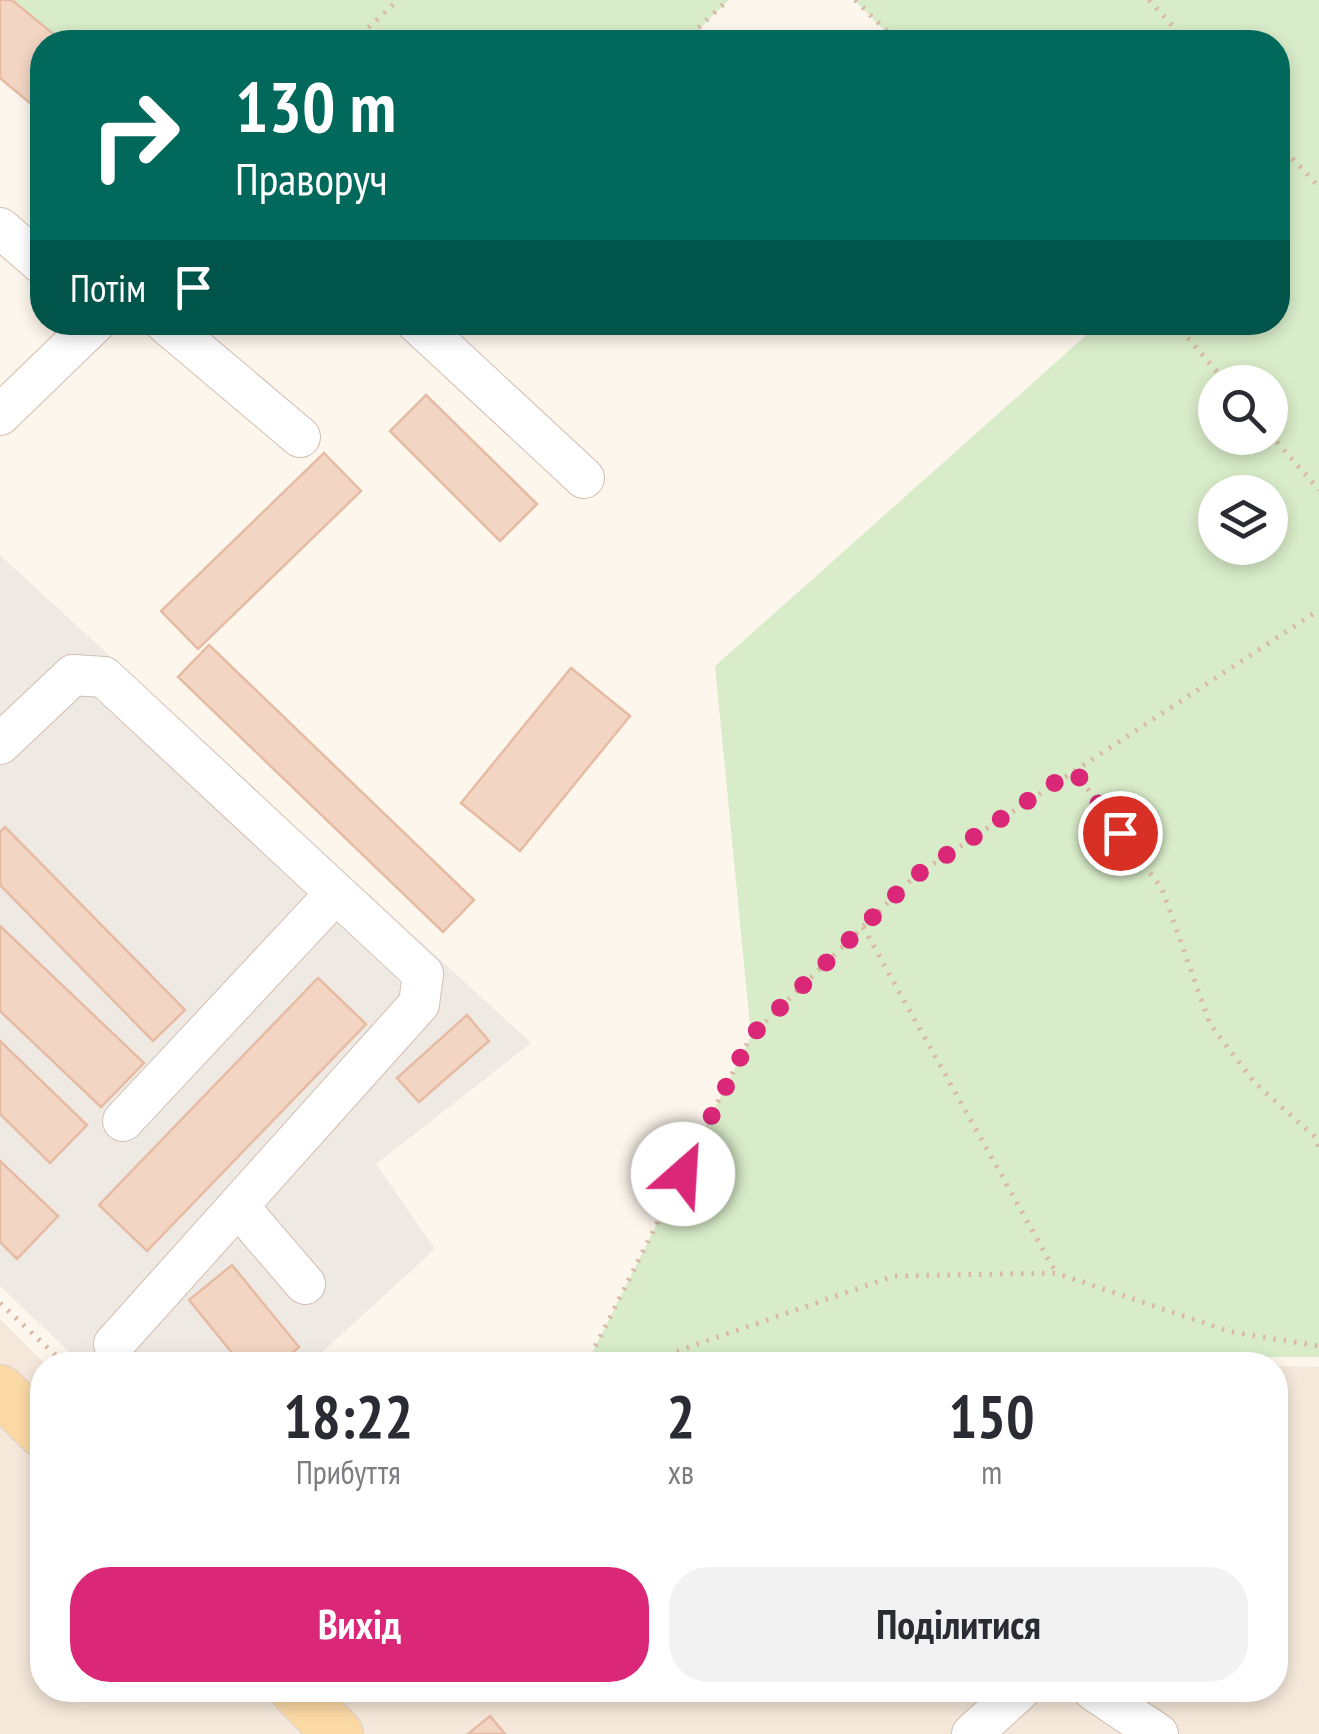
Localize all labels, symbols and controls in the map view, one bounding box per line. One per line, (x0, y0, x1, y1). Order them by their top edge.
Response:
text: 130 m (235, 61, 396, 151)
icon: right (70, 70, 200, 200)
text: Праворуч (235, 149, 388, 207)
icon: arrive (166, 260, 221, 315)
text: Потім (70, 263, 146, 312)
map controls (1198, 365, 1288, 565)
button: search (1198, 365, 1288, 455)
button: layers (1198, 475, 1288, 565)
pin (1078, 791, 1163, 876)
icon: arrive (1093, 806, 1148, 861)
position arrow (631, 1122, 735, 1226)
text: 18:22 (283, 1377, 413, 1455)
text: 2 (667, 1377, 695, 1455)
text: 150 (949, 1377, 1035, 1455)
text: Прибуття (296, 1451, 401, 1493)
text: хв (668, 1451, 694, 1493)
text: m (981, 1451, 1002, 1493)
button: Вихід (70, 1567, 649, 1682)
button: Поділитися (669, 1567, 1248, 1682)

